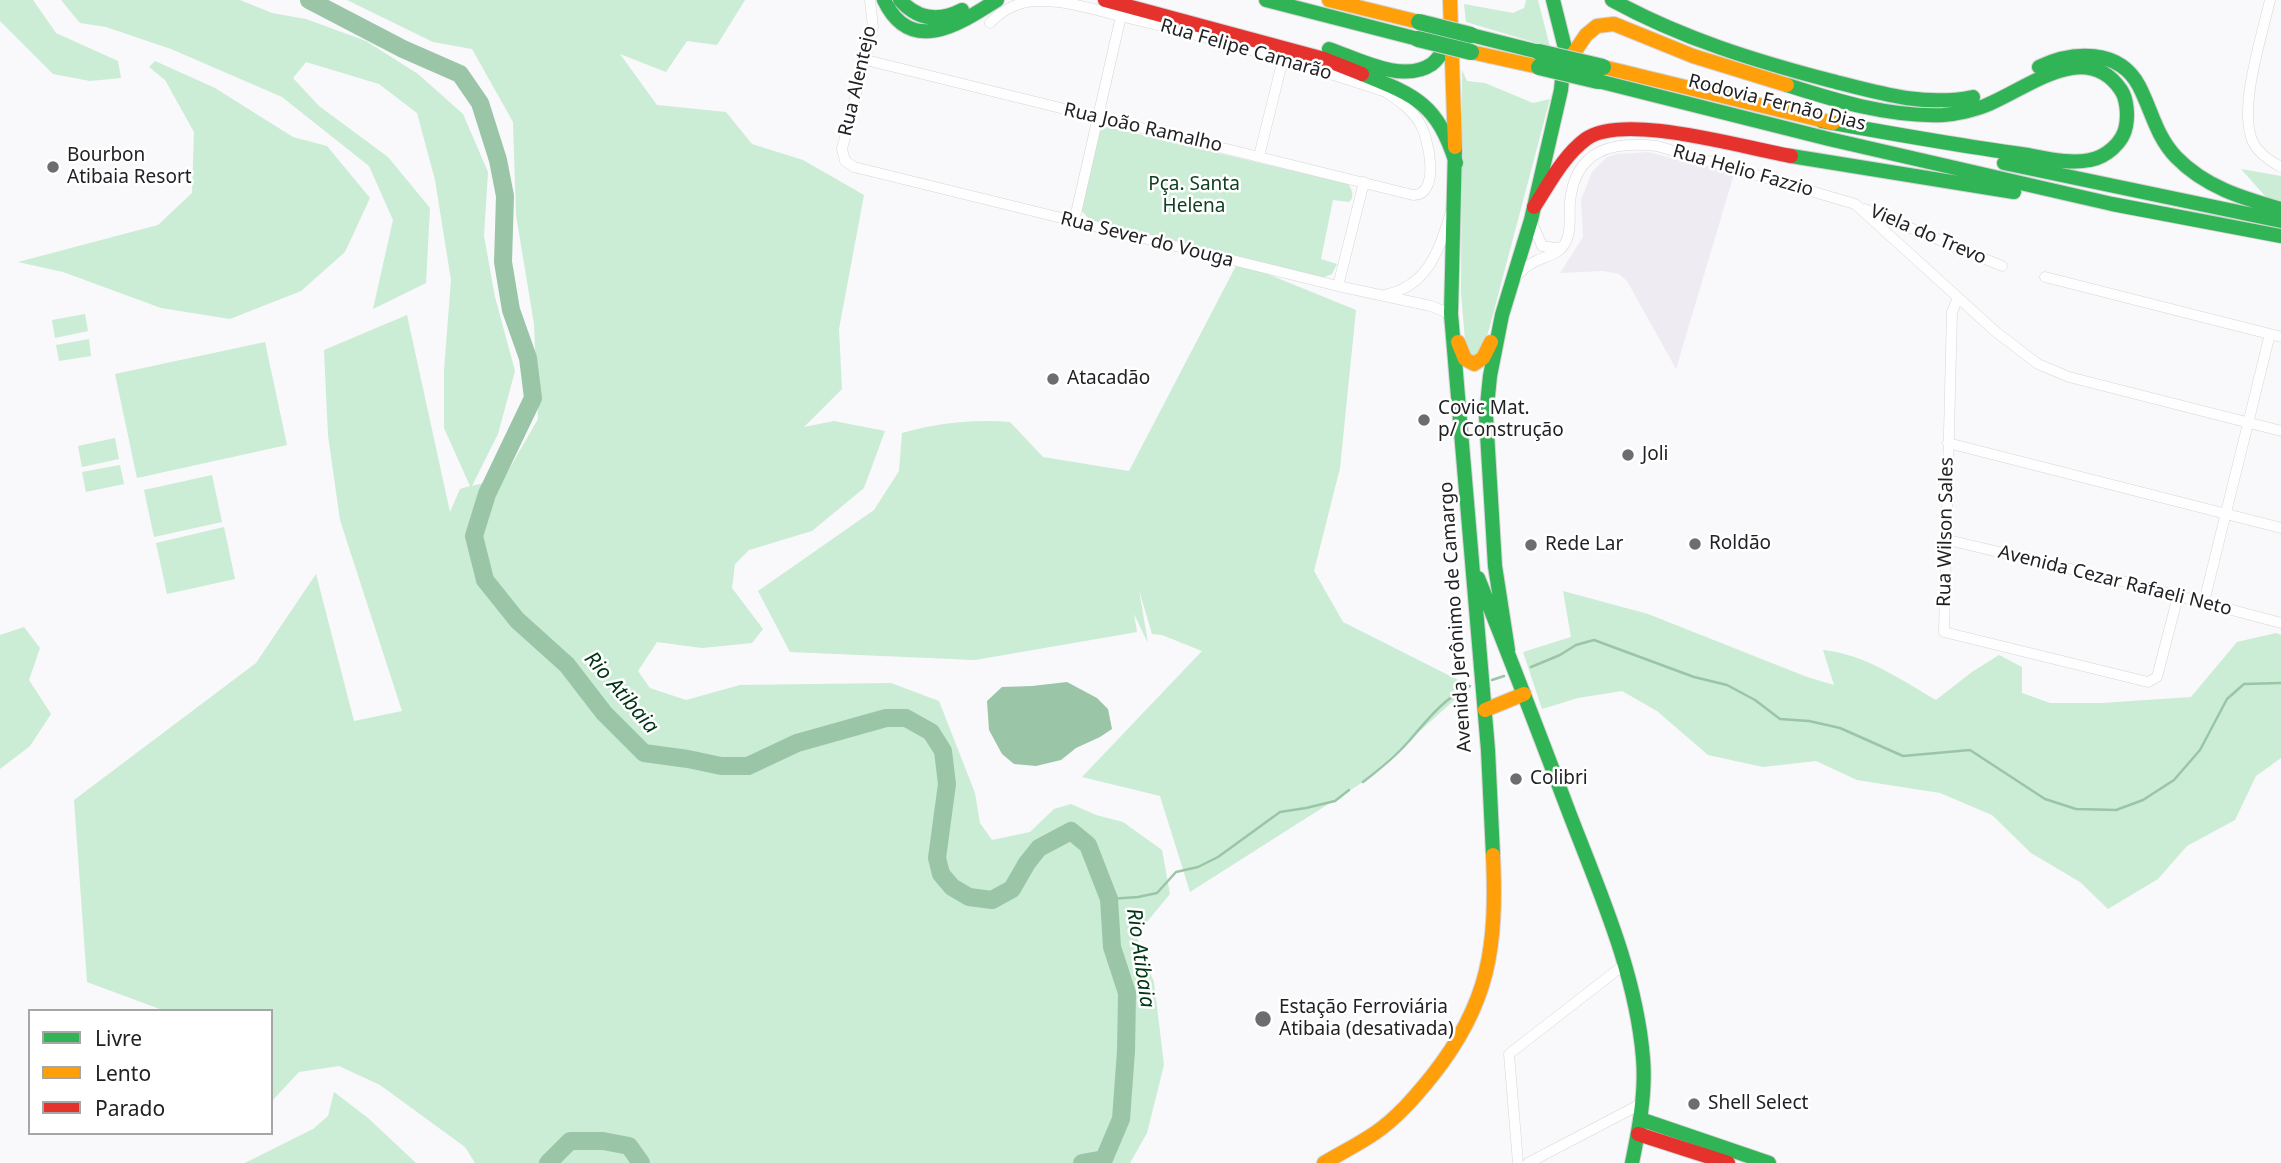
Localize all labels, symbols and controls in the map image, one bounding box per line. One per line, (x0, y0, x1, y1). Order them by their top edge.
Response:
street label: Rua Felipe Camarão (1158, 15, 1334, 85)
street label: Rua Alentejo (834, 24, 882, 138)
street label: Rodovia Fernão Dias (1686, 70, 1868, 136)
street label: Rua João Ramalho (1062, 99, 1224, 157)
street label: Rua Helio Fazzio (1670, 140, 1816, 202)
place label: Bourbon Atibaia Resort (67, 145, 192, 189)
marker: Bourbon Atibaia Resort (45, 159, 61, 175)
park label: Pça. Santa Helena (1148, 174, 1240, 218)
street label: Viela do Trevo (1866, 200, 1990, 270)
street label: Rua Sever do Vouga (1058, 207, 1236, 273)
place label: Atacadão (1067, 368, 1150, 390)
marker: Atacadão (1045, 371, 1061, 387)
place label: Covic Mat. p/ Construção (1438, 398, 1564, 442)
marker: Covic Mat. p/ Construção (1416, 412, 1432, 428)
place label: Joli (1642, 444, 1668, 466)
marker: Joli (1620, 447, 1636, 463)
street label: Rua Wilson Sales (1933, 457, 1959, 607)
street label: Avenida Jerônimo de Camargo (1435, 481, 1477, 753)
place label: Roldão (1709, 533, 1771, 555)
place label: Rede Lar (1545, 534, 1623, 556)
marker: Roldão (1687, 536, 1703, 552)
marker: Rede Lar (1523, 537, 1539, 553)
street label: Avenida Cezar Rafaeli Neto (1996, 541, 2234, 621)
water label: Rio Atibaia (579, 647, 663, 739)
place label: Colibri (1530, 768, 1588, 790)
marker: Colibri (1508, 771, 1524, 787)
water label: Rio Atibaia (1121, 907, 1159, 1009)
place label: Estação Ferroviária Atibaia (desativada) (1279, 997, 1454, 1041)
legend (28, 1009, 273, 1135)
marker: Estação Ferroviária Atibaia (desativada) (1253, 1009, 1273, 1029)
text: Livre (95, 1024, 142, 1052)
text: Lento (95, 1059, 151, 1087)
place label: Shell Select (1708, 1093, 1808, 1115)
text: Parado (95, 1094, 165, 1122)
marker: Shell Select (1686, 1096, 1702, 1112)

